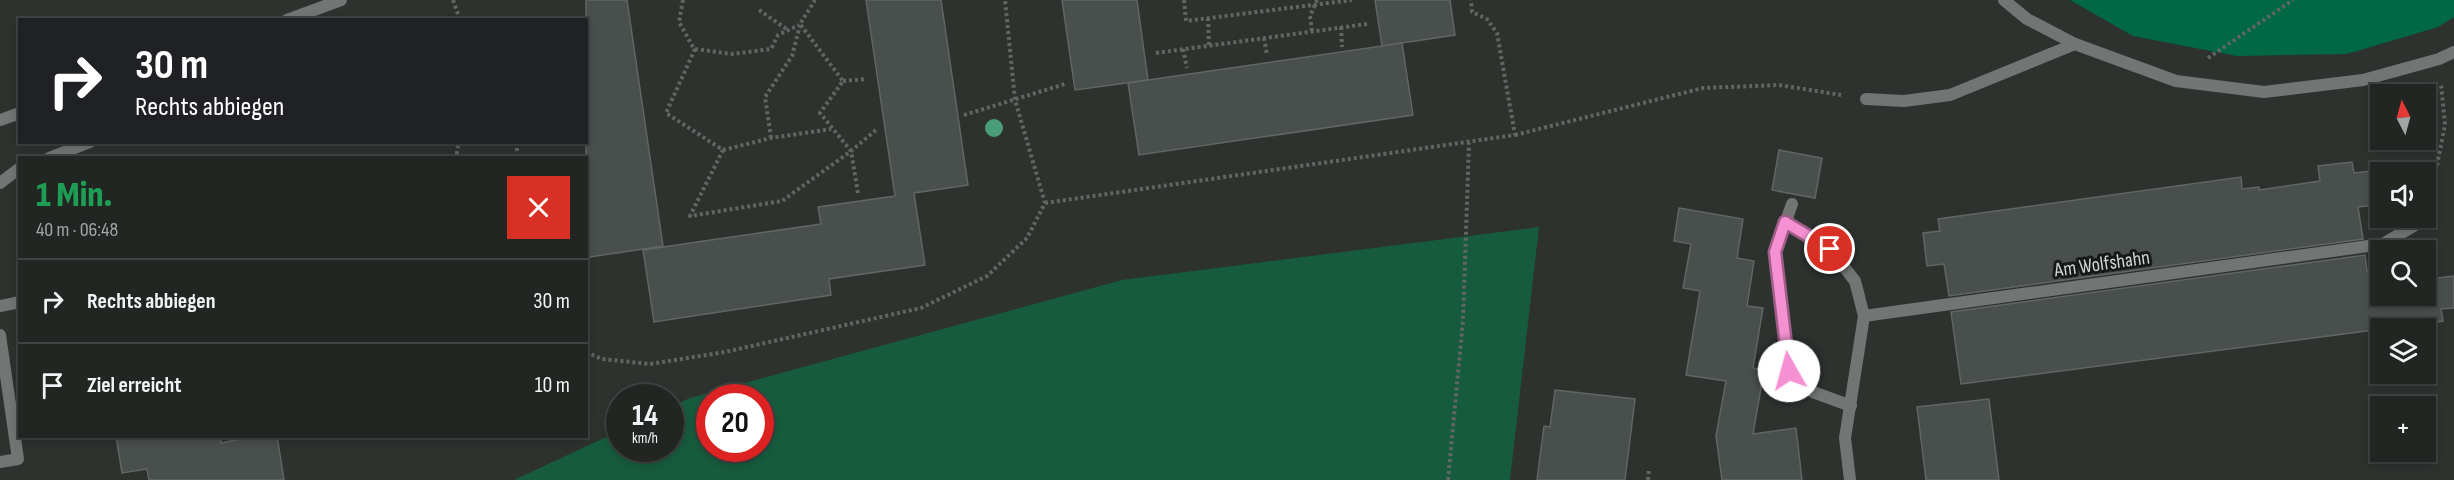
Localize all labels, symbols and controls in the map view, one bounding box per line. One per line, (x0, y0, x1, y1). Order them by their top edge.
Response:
text: 30 m (135, 40, 208, 91)
icon: right (36, 42, 114, 120)
north arrow (2370, 84, 2436, 150)
map controls (2370, 84, 2436, 462)
text: Rechts abbiegen (135, 91, 284, 123)
button: sound (2370, 162, 2436, 228)
text: 1 Min. (36, 174, 112, 217)
button: close (507, 176, 570, 239)
text: 40 m · 06:48 (36, 218, 118, 242)
pin (1804, 223, 1855, 274)
icon: arrive (1813, 232, 1846, 265)
button: search (2370, 240, 2436, 306)
street label: Am Wolfshahn (2052, 245, 2151, 283)
icon: right (36, 285, 69, 318)
text: Rechts abbiegen (87, 288, 216, 315)
text: 30 m (533, 288, 570, 315)
button: layers (2370, 318, 2436, 384)
position arrow (1757, 339, 1821, 403)
icon: arrive (36, 369, 69, 402)
text: Ziel erreicht (87, 372, 182, 399)
text: 10 m (535, 372, 570, 399)
speed limit sign: 20 (696, 384, 774, 462)
button: + (2370, 396, 2436, 462)
text: 14 (632, 398, 658, 434)
text: km/h (632, 429, 658, 448)

